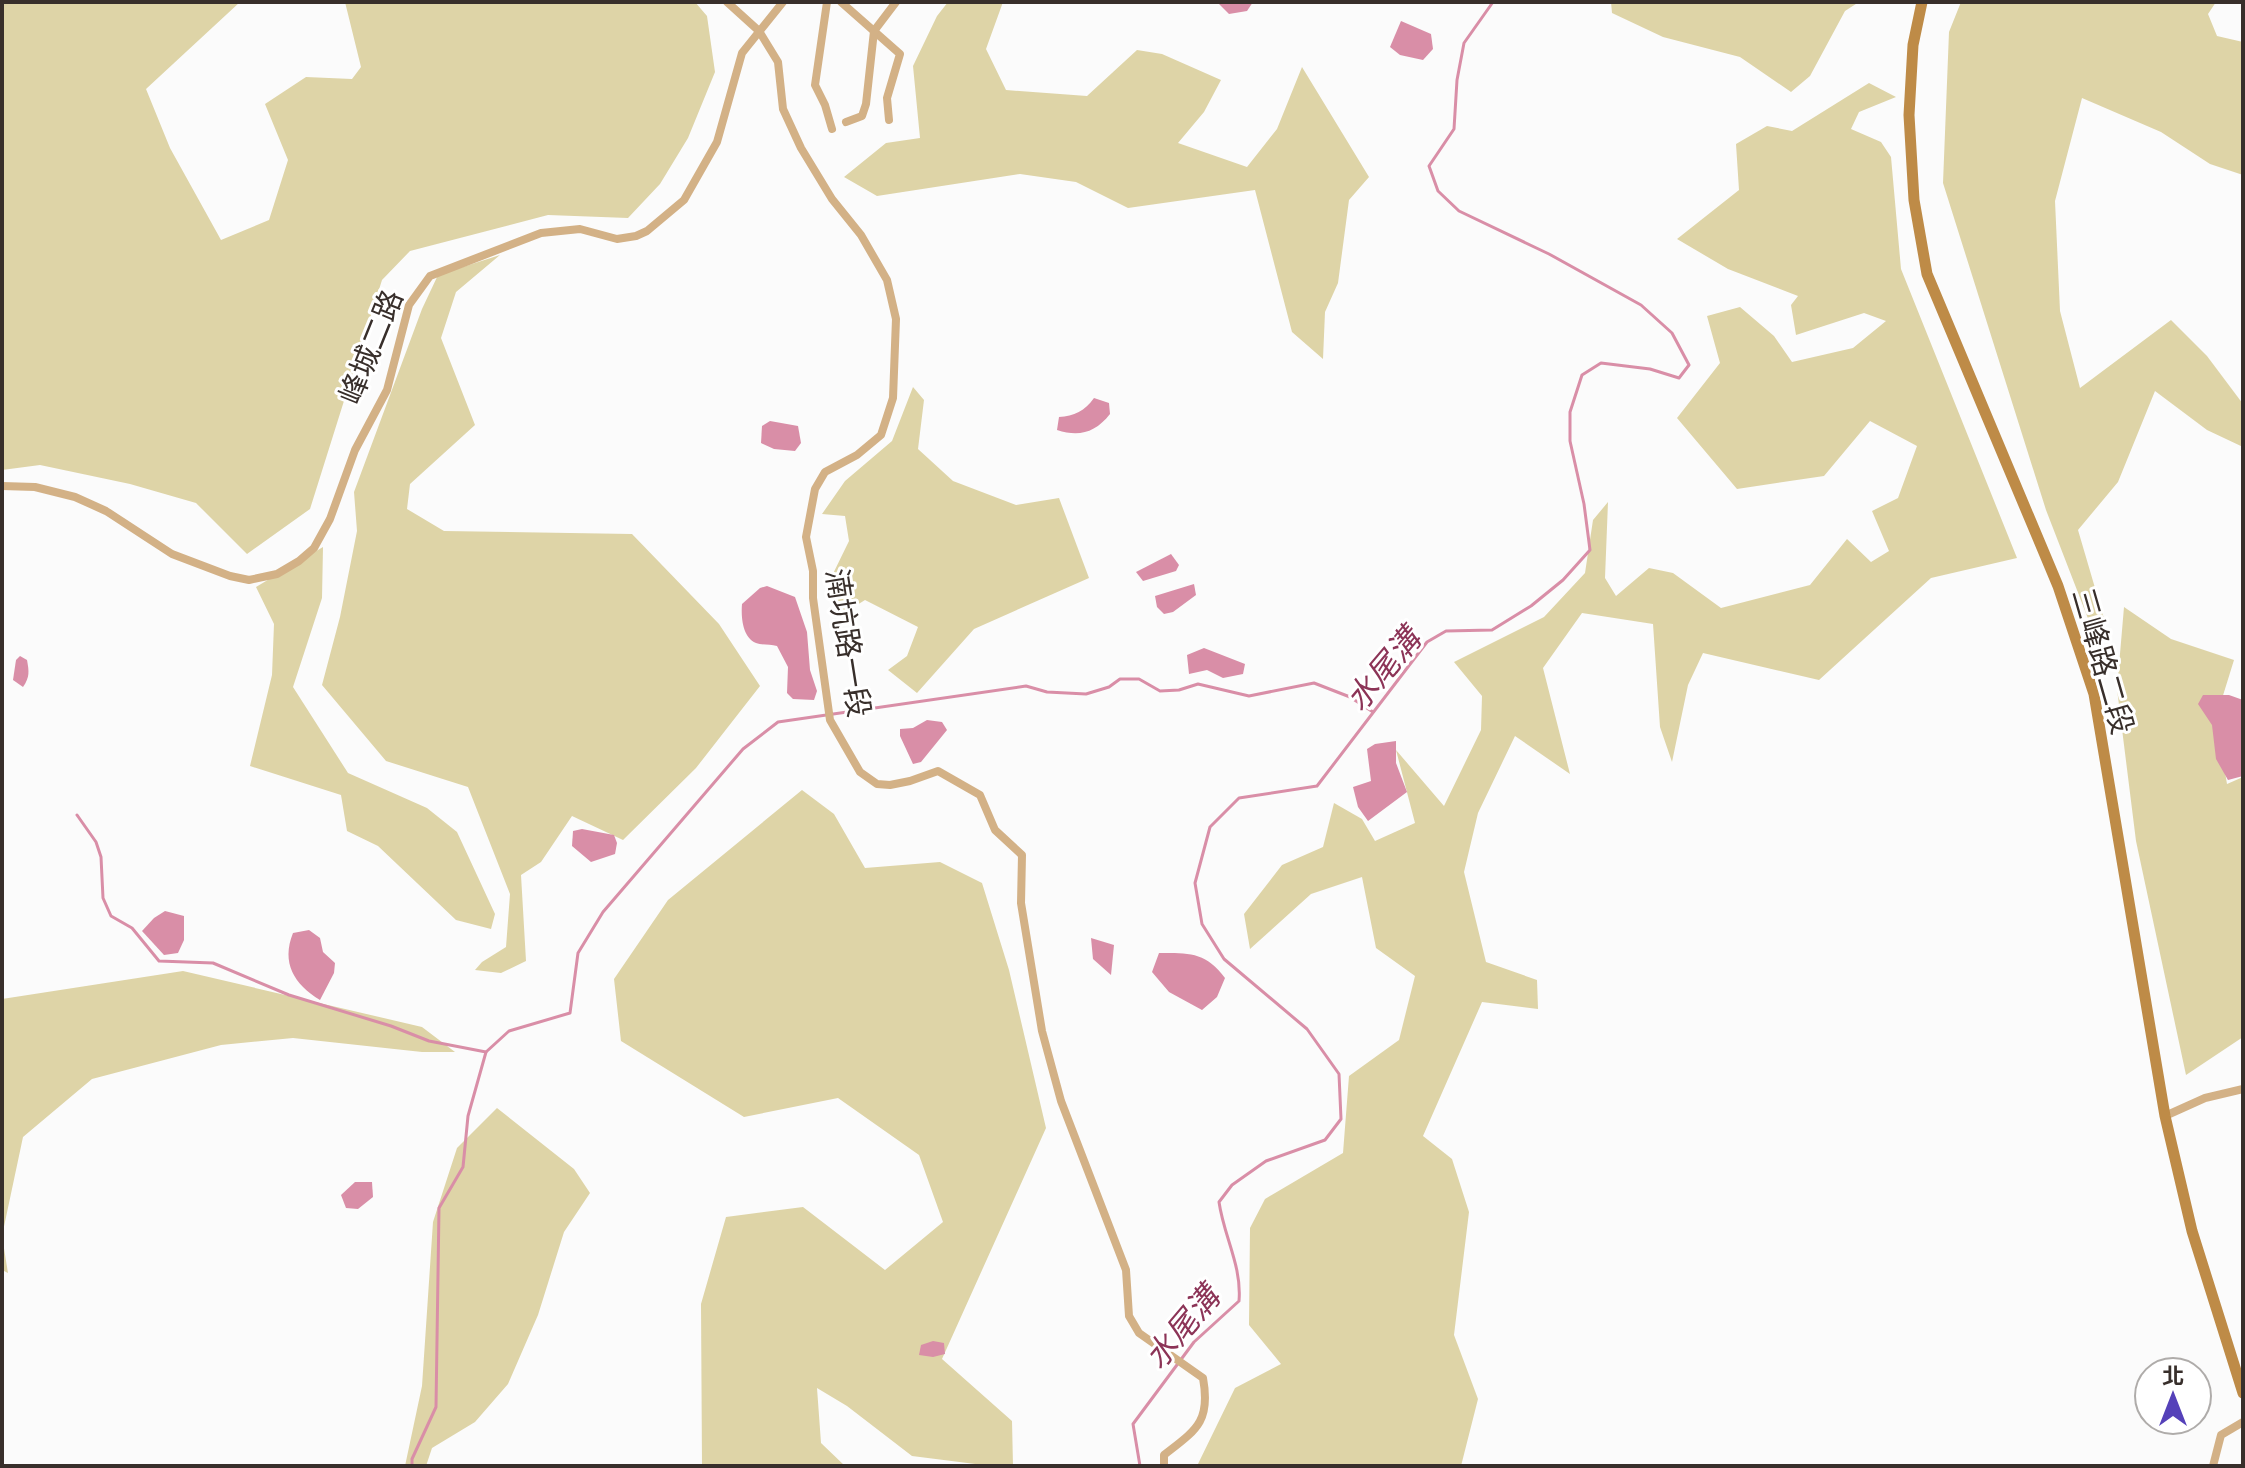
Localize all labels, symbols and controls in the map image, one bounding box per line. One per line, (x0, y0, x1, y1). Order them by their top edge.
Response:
street label: 峰城二路 (331, 284, 411, 410)
street label: 湳坑路一段 (818, 566, 878, 720)
street label: 三峰路二段 (2065, 584, 2141, 738)
water label: 水尾溝 (1337, 617, 1431, 718)
water label: 水尾溝 (1136, 1275, 1230, 1376)
north arrow (2133, 1356, 2213, 1436)
text: 北 (2162, 1363, 2184, 1390)

